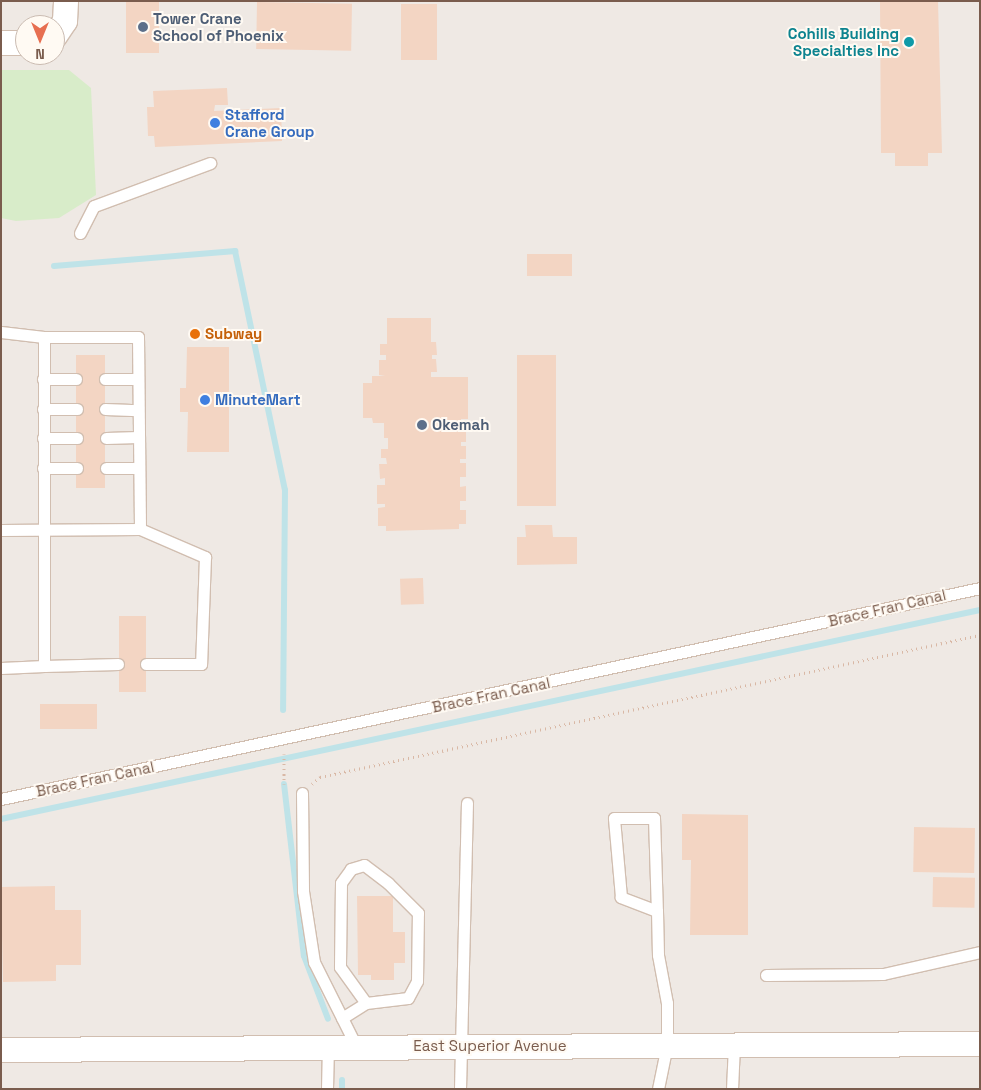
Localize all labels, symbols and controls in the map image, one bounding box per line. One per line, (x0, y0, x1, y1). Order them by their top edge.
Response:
place label: Tower Crane School of Phoenix (153, 9, 284, 44)
north arrow (15, 15, 65, 65)
marker: Tower Crane School of Phoenix (137, 21, 149, 33)
place label: Cohills Building Specialties Inc (788, 24, 899, 59)
marker: Cohills Building Specialties Inc (903, 36, 915, 48)
text: N (35, 45, 45, 63)
place label: Stafford Crane Group (225, 105, 314, 140)
marker: Stafford Crane Group (209, 117, 221, 129)
place label: Subway (205, 325, 262, 343)
marker: Subway (189, 328, 201, 340)
place label: MinuteMart (215, 391, 300, 409)
marker: MinuteMart (199, 394, 211, 406)
place label: Okemah (432, 416, 490, 434)
marker: Okemah (416, 419, 428, 431)
street label: Brace Fran Canal (826, 586, 948, 630)
street label: Brace Fran Canal (430, 674, 552, 716)
street label: Brace Fran Canal (34, 758, 156, 800)
street label: East Superior Avenue (413, 1037, 567, 1055)

